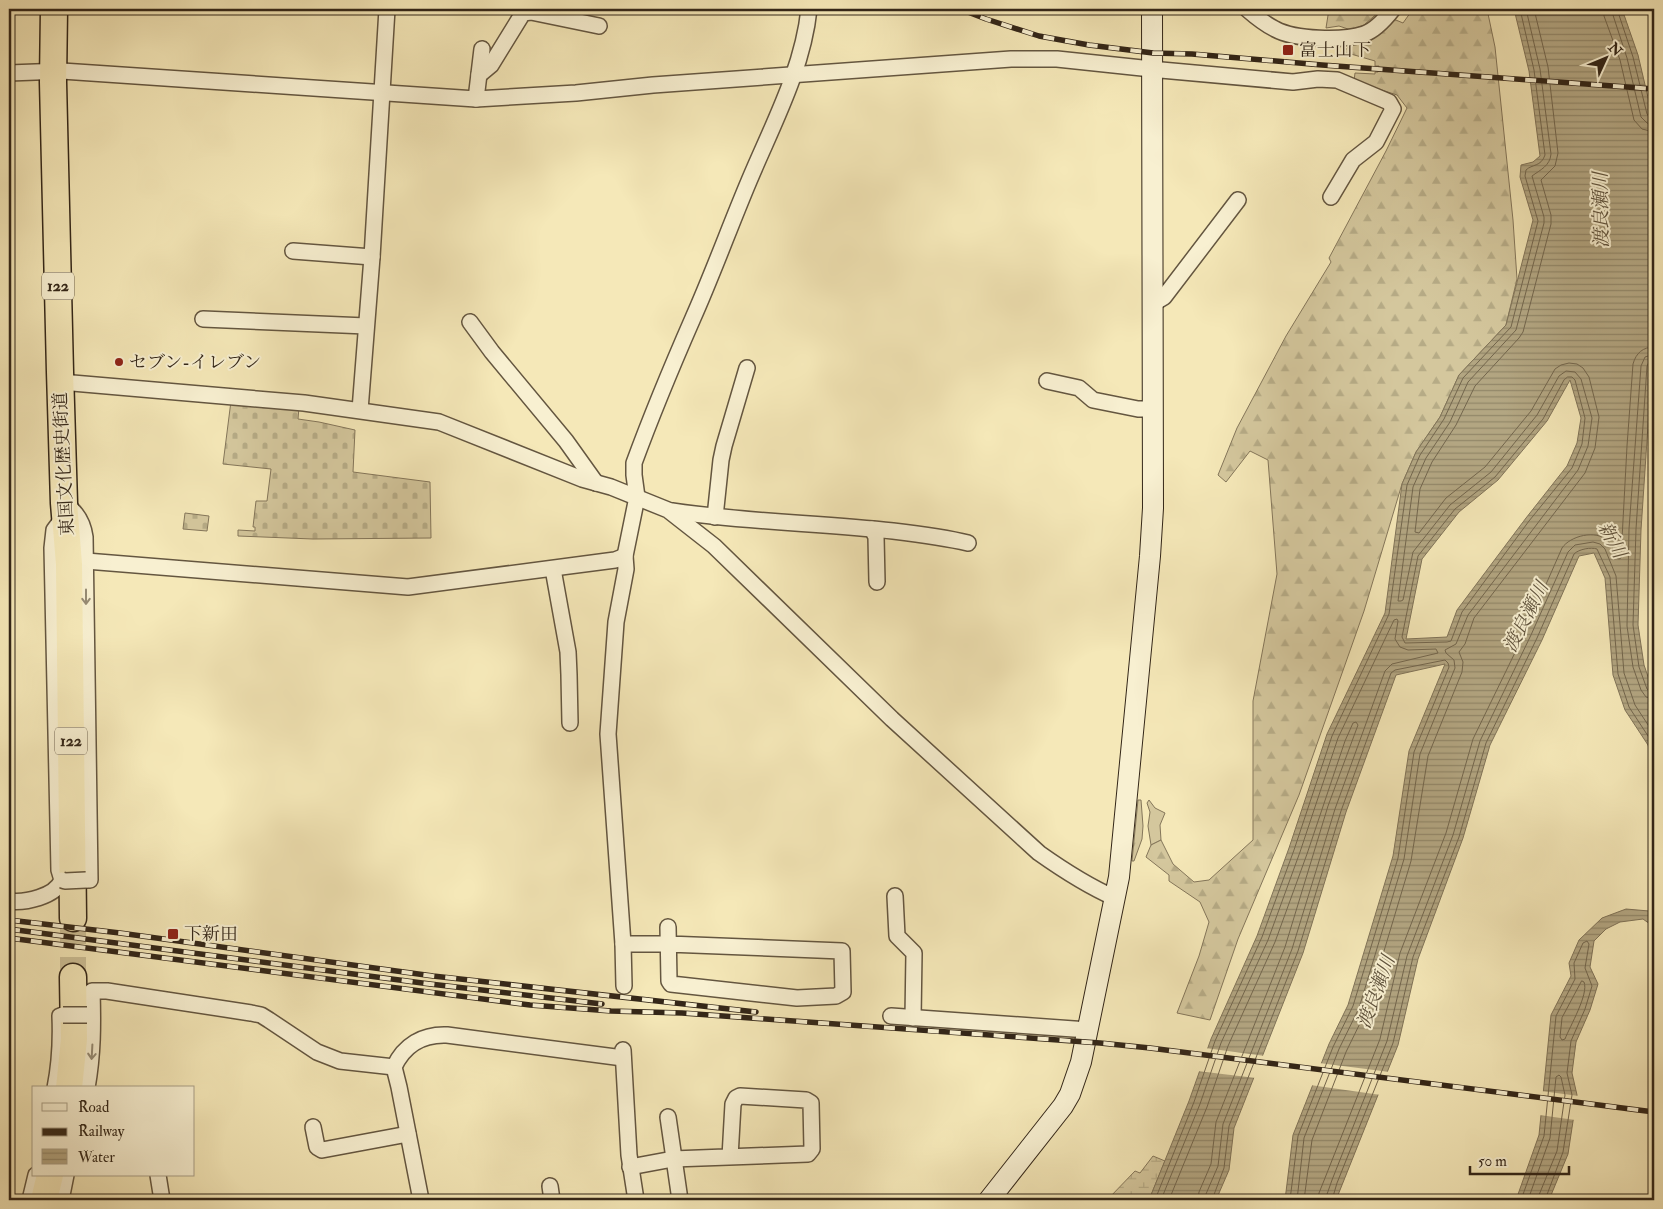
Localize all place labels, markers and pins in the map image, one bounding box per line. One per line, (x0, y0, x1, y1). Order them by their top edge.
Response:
place label: 富士山下 (1299, 39, 1371, 62)
marker: 富士山下 (1281, 43, 1295, 57)
place label: セブン-イレブン (129, 351, 261, 374)
marker: セブン-イレブン (113, 356, 125, 368)
place label: 下新田 (184, 923, 238, 946)
marker: 下新田 (166, 927, 180, 941)

